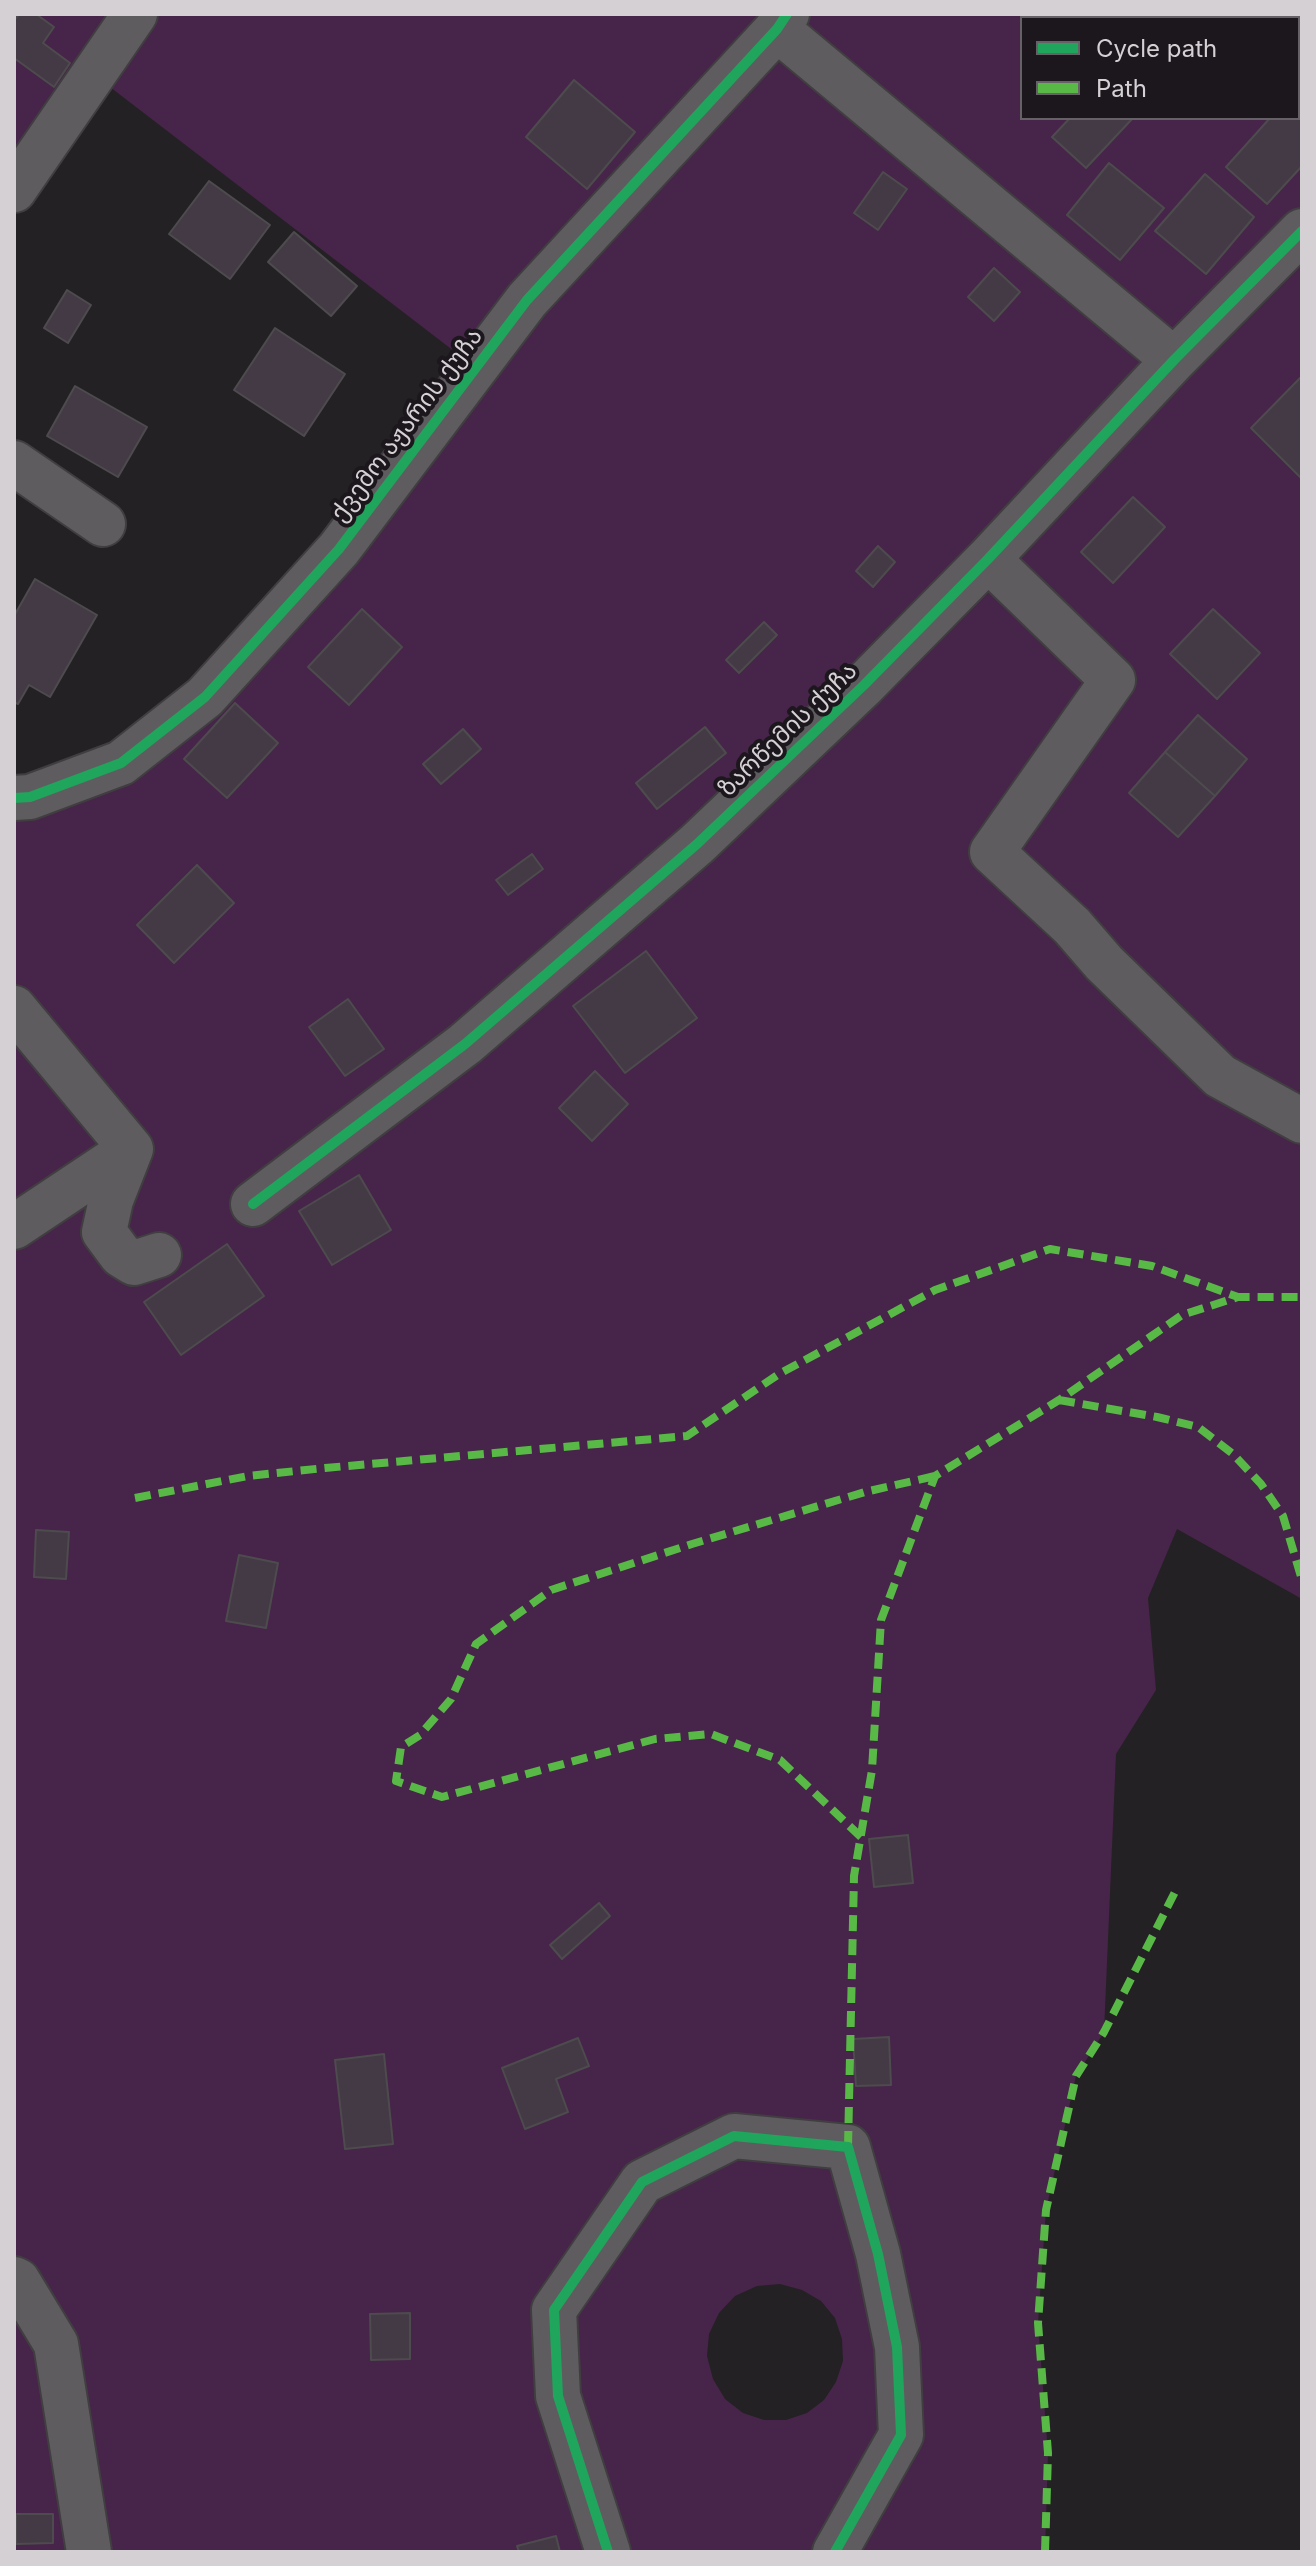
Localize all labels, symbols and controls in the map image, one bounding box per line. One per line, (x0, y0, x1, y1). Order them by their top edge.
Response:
legend (1020, 16, 1300, 120)
text: Cycle path (1096, 34, 1217, 63)
text: Path (1096, 74, 1147, 103)
street label: ქვემო აჟარის ქუჩა (325, 323, 489, 527)
street label: ზარწემის ქუჩა (713, 657, 863, 803)

